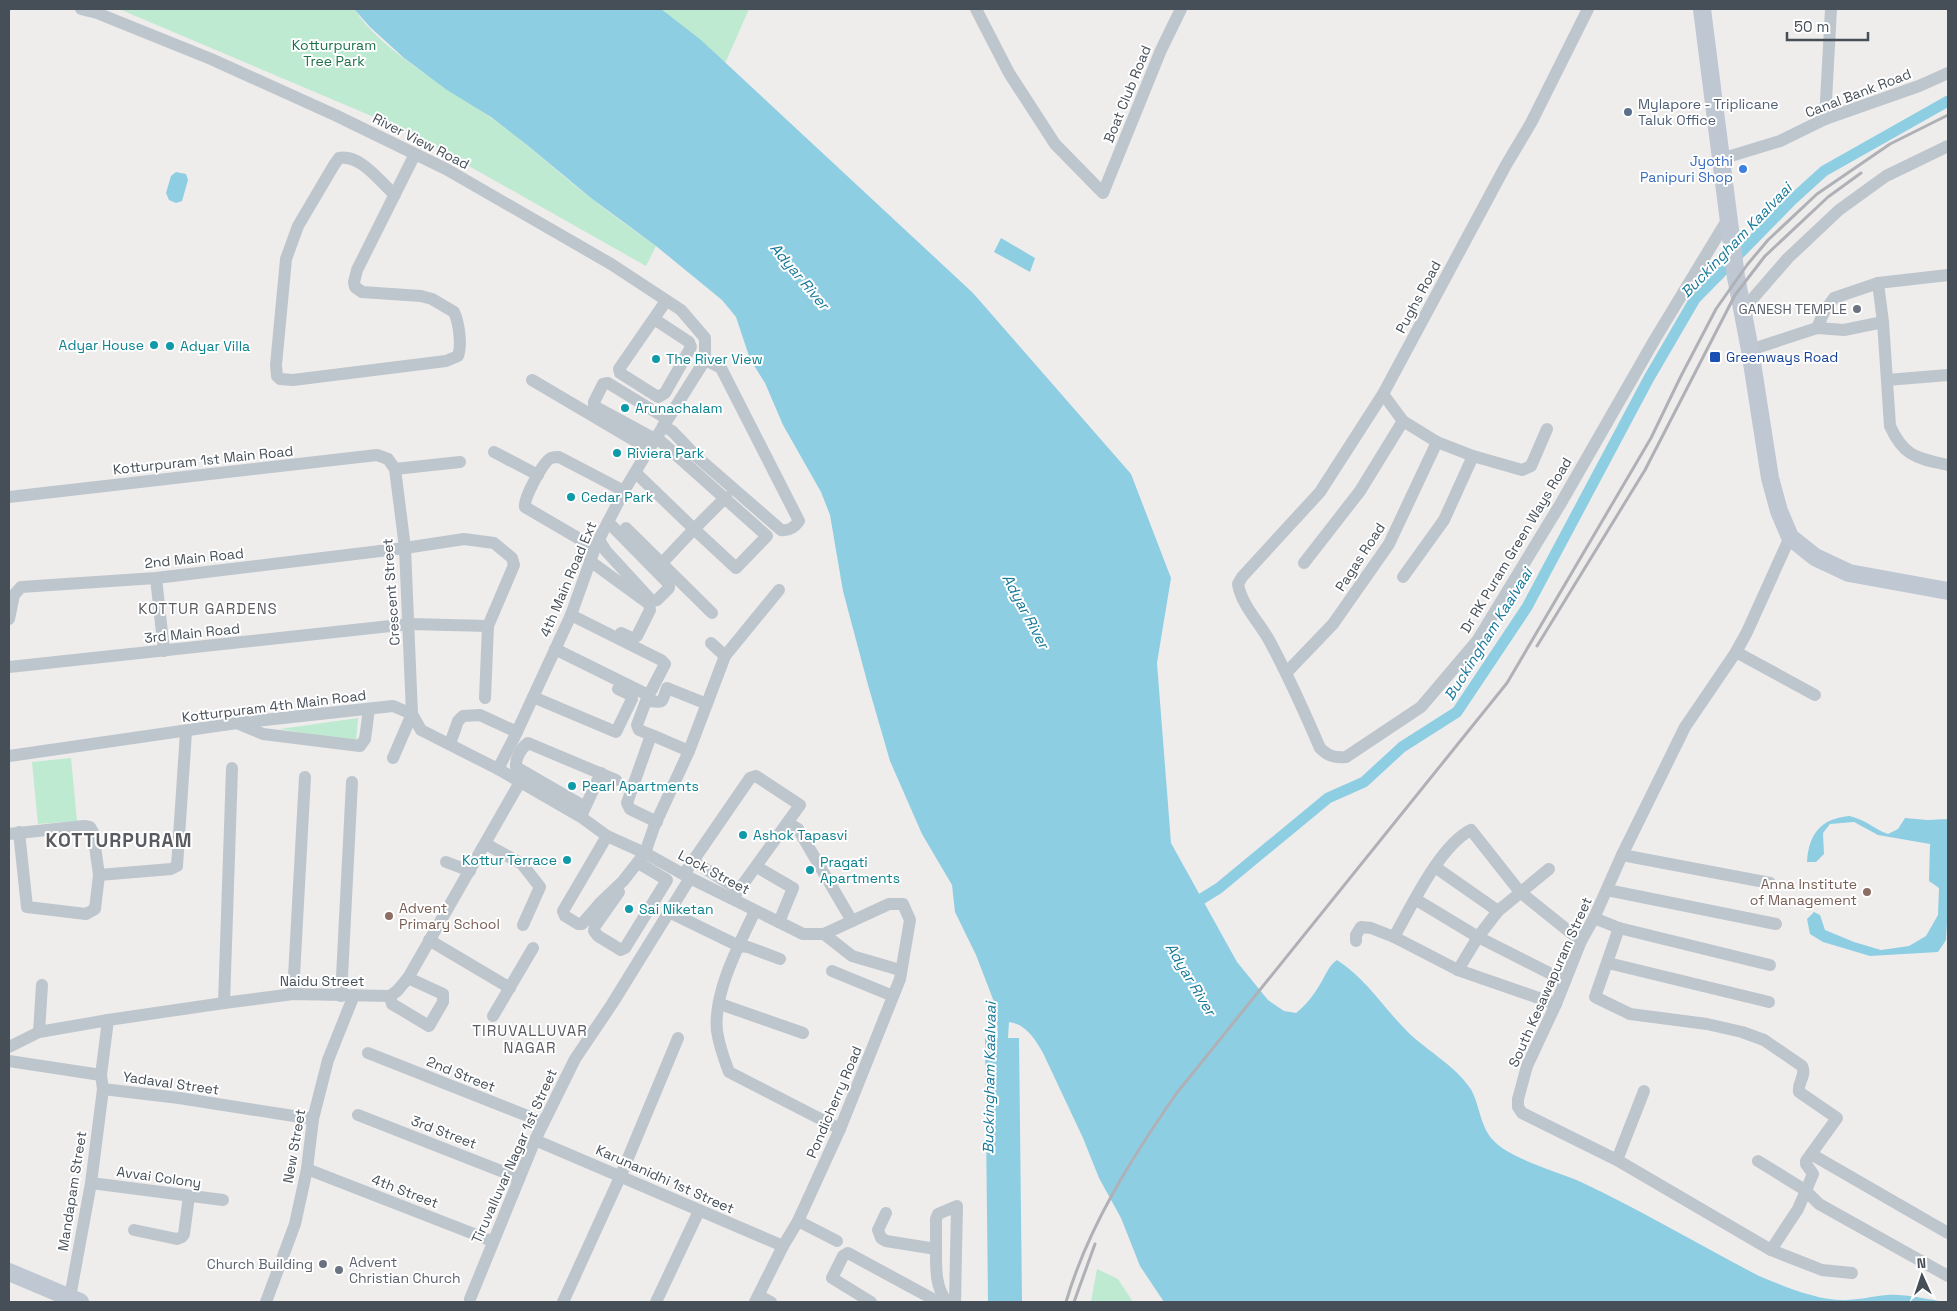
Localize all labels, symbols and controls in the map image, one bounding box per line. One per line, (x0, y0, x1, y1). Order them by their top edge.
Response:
scale bar (1787, 10, 1868, 42)
text: 50 m (1794, 17, 1829, 36)
park label: Kotturpuram Tree Park (292, 36, 376, 70)
street label: Boat Club Road (1099, 43, 1155, 145)
street label: Canal Bank Road (1802, 65, 1914, 121)
place label: Mylapore - Triplicane Taluk Office (1638, 95, 1779, 129)
marker: Mylapore - Triplicane Taluk Office (1622, 106, 1634, 118)
street label: River View Road (370, 109, 472, 173)
place label: Jyothi Panipuri Shop (1640, 152, 1733, 186)
marker: Jyothi Panipuri Shop (1737, 163, 1749, 175)
water label: Buckingham Kaalvaai (1676, 177, 1797, 301)
water label: Adyar River (766, 239, 834, 314)
street label: Pughs Road (1391, 258, 1445, 336)
place label: GANESH TEMPLE (1739, 300, 1847, 318)
marker: GANESH TEMPLE (1851, 303, 1863, 315)
place label: Adyar House (59, 336, 144, 354)
place label: Adyar Villa (180, 337, 250, 355)
marker: Adyar House (148, 339, 160, 351)
marker: Adyar Villa (164, 340, 176, 352)
place label: Greenways Road (1726, 348, 1838, 366)
place label: The River View (666, 350, 763, 368)
marker: Greenways Road (1708, 350, 1722, 364)
marker: The River View (650, 353, 662, 365)
place label: Arunachalam (635, 399, 723, 417)
marker: Arunachalam (619, 402, 631, 414)
street label: Kotturpuram 1st Main Road (112, 442, 294, 478)
place label: Riviera Park (627, 444, 705, 462)
marker: Riviera Park (611, 447, 623, 459)
street label: Dr RK Puram Green Ways Road (1456, 454, 1576, 636)
place label: Cedar Park (581, 488, 654, 506)
marker: Cedar Park (565, 491, 577, 503)
street label: 4th Main Road Ext (536, 519, 600, 639)
street label: Pagas Road (1331, 519, 1389, 595)
street label: Crescent Street (378, 538, 404, 646)
street label: 2nd Main Road (143, 544, 245, 572)
water label: Buckingham Kaalvaai (1440, 563, 1538, 704)
water label: Adyar River (998, 570, 1054, 653)
district label: KOTTUR GARDENS (138, 599, 278, 618)
street label: 3rd Main Road (143, 619, 241, 647)
street label: Kotturpuram 4th Main Road (181, 686, 367, 726)
place label: Pearl Apartments (582, 777, 699, 795)
marker: Pearl Apartments (566, 780, 578, 792)
place label: Ashok Tapasvi (753, 826, 847, 844)
district label: KOTTURPURAM (46, 828, 192, 853)
marker: Ashok Tapasvi (737, 829, 749, 841)
street label: Lock Street (675, 846, 753, 898)
place label: Kottur Terrace (462, 851, 557, 869)
place label: Pragati Apartments (820, 853, 900, 887)
marker: Kottur Terrace (561, 854, 573, 866)
marker: Pragati Apartments (804, 864, 816, 876)
place label: Anna Institute of Management (1750, 875, 1857, 909)
marker: Anna Institute of Management (1861, 886, 1873, 898)
street label: South Kesawapuram Street (1504, 894, 1596, 1070)
place label: Advent Primary School (399, 899, 500, 933)
place label: Sai Niketan (639, 900, 714, 918)
marker: Sai Niketan (623, 903, 635, 915)
marker: Advent Primary School (383, 910, 395, 922)
water label: Adyar River (1162, 939, 1221, 1020)
street label: Naidu Street (280, 972, 364, 990)
water label: Buckingham Kaalvaai (978, 999, 1000, 1154)
district label: TIRUVALLUVAR NAGAR (472, 1021, 588, 1057)
street label: Pondicherry Road (802, 1043, 866, 1161)
street label: 2nd Street (424, 1052, 498, 1096)
street label: Tiruvalluvar Nagar 1st Street (467, 1066, 561, 1246)
street label: Yadaval Street (122, 1067, 220, 1099)
street label: New Street (279, 1107, 309, 1185)
street label: 3rd Street (409, 1111, 479, 1153)
street label: Mandapam Street (54, 1130, 90, 1252)
street label: Karunanidhi 1st Street (593, 1140, 737, 1218)
street label: Avvai Colony (116, 1162, 202, 1192)
street label: 4th Street (369, 1170, 441, 1212)
north arrow (1897, 1251, 1947, 1301)
place label: Advent Christian Church (349, 1253, 461, 1287)
text: N (1916, 1254, 1926, 1272)
place label: Church Building (207, 1255, 313, 1273)
marker: Church Building (317, 1258, 329, 1270)
marker: Advent Christian Church (333, 1264, 345, 1276)

